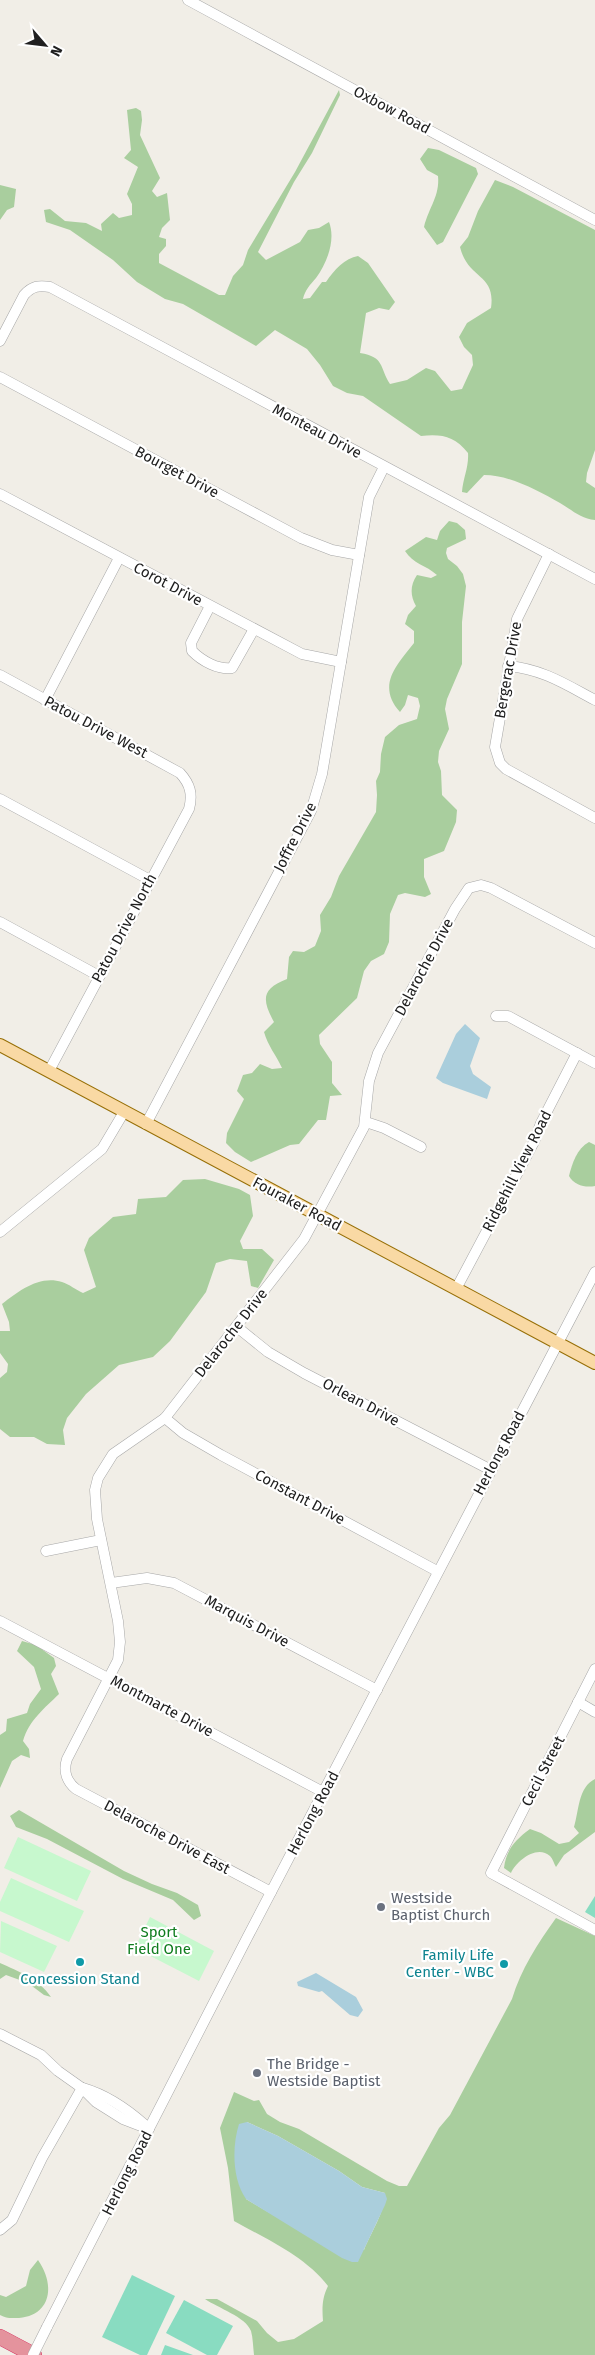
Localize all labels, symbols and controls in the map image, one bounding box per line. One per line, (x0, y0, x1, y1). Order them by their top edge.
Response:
north arrow (20, 20, 70, 70)
text: N (46, 43, 66, 59)
street label: Oxbow Road (350, 82, 434, 138)
street label: Monteau Drive (269, 400, 365, 462)
street label: Bourget Drive (132, 442, 222, 502)
street label: Corot Drive (130, 558, 206, 610)
street label: Bergerac Drive (491, 620, 525, 720)
street label: Patou Drive West (41, 692, 151, 762)
street label: Joffre Drive (270, 799, 320, 875)
street label: Patou Drive North (88, 870, 160, 986)
street label: Delaroche Drive (391, 915, 457, 1019)
street label: Ridgehill View Road (479, 1107, 555, 1235)
street label: Fouraker Road (250, 1173, 344, 1235)
street label: Delaroche Drive (191, 1285, 271, 1381)
street label: Orlean Drive (319, 1374, 403, 1430)
street label: Herlong Road (469, 1408, 529, 1498)
street label: Constant Drive (252, 1466, 348, 1528)
street label: Marquis Drive (202, 1591, 292, 1651)
street label: Montmarte Drive (107, 1671, 217, 1741)
street label: Cecil Street (518, 1732, 569, 1809)
street label: Herlong Road (283, 1768, 343, 1858)
street label: Delaroche Drive East (101, 1796, 234, 1878)
place label: Westside Baptist Church (391, 1889, 490, 1924)
marker: Westside Baptist Church (375, 1901, 387, 1913)
park label: Sport Field One (127, 1923, 191, 1958)
place label: Family Life Center - WBC (406, 1946, 495, 1981)
marker: Concession Stand (74, 1956, 86, 1968)
marker: Family Life Center - WBC (498, 1958, 510, 1970)
place label: Concession Stand (20, 1970, 140, 1988)
place label: The Bridge - Westside Baptist (267, 2055, 381, 2090)
marker: The Bridge - Westside Baptist (251, 2067, 263, 2079)
street label: Herlong Road (98, 2128, 156, 2218)

